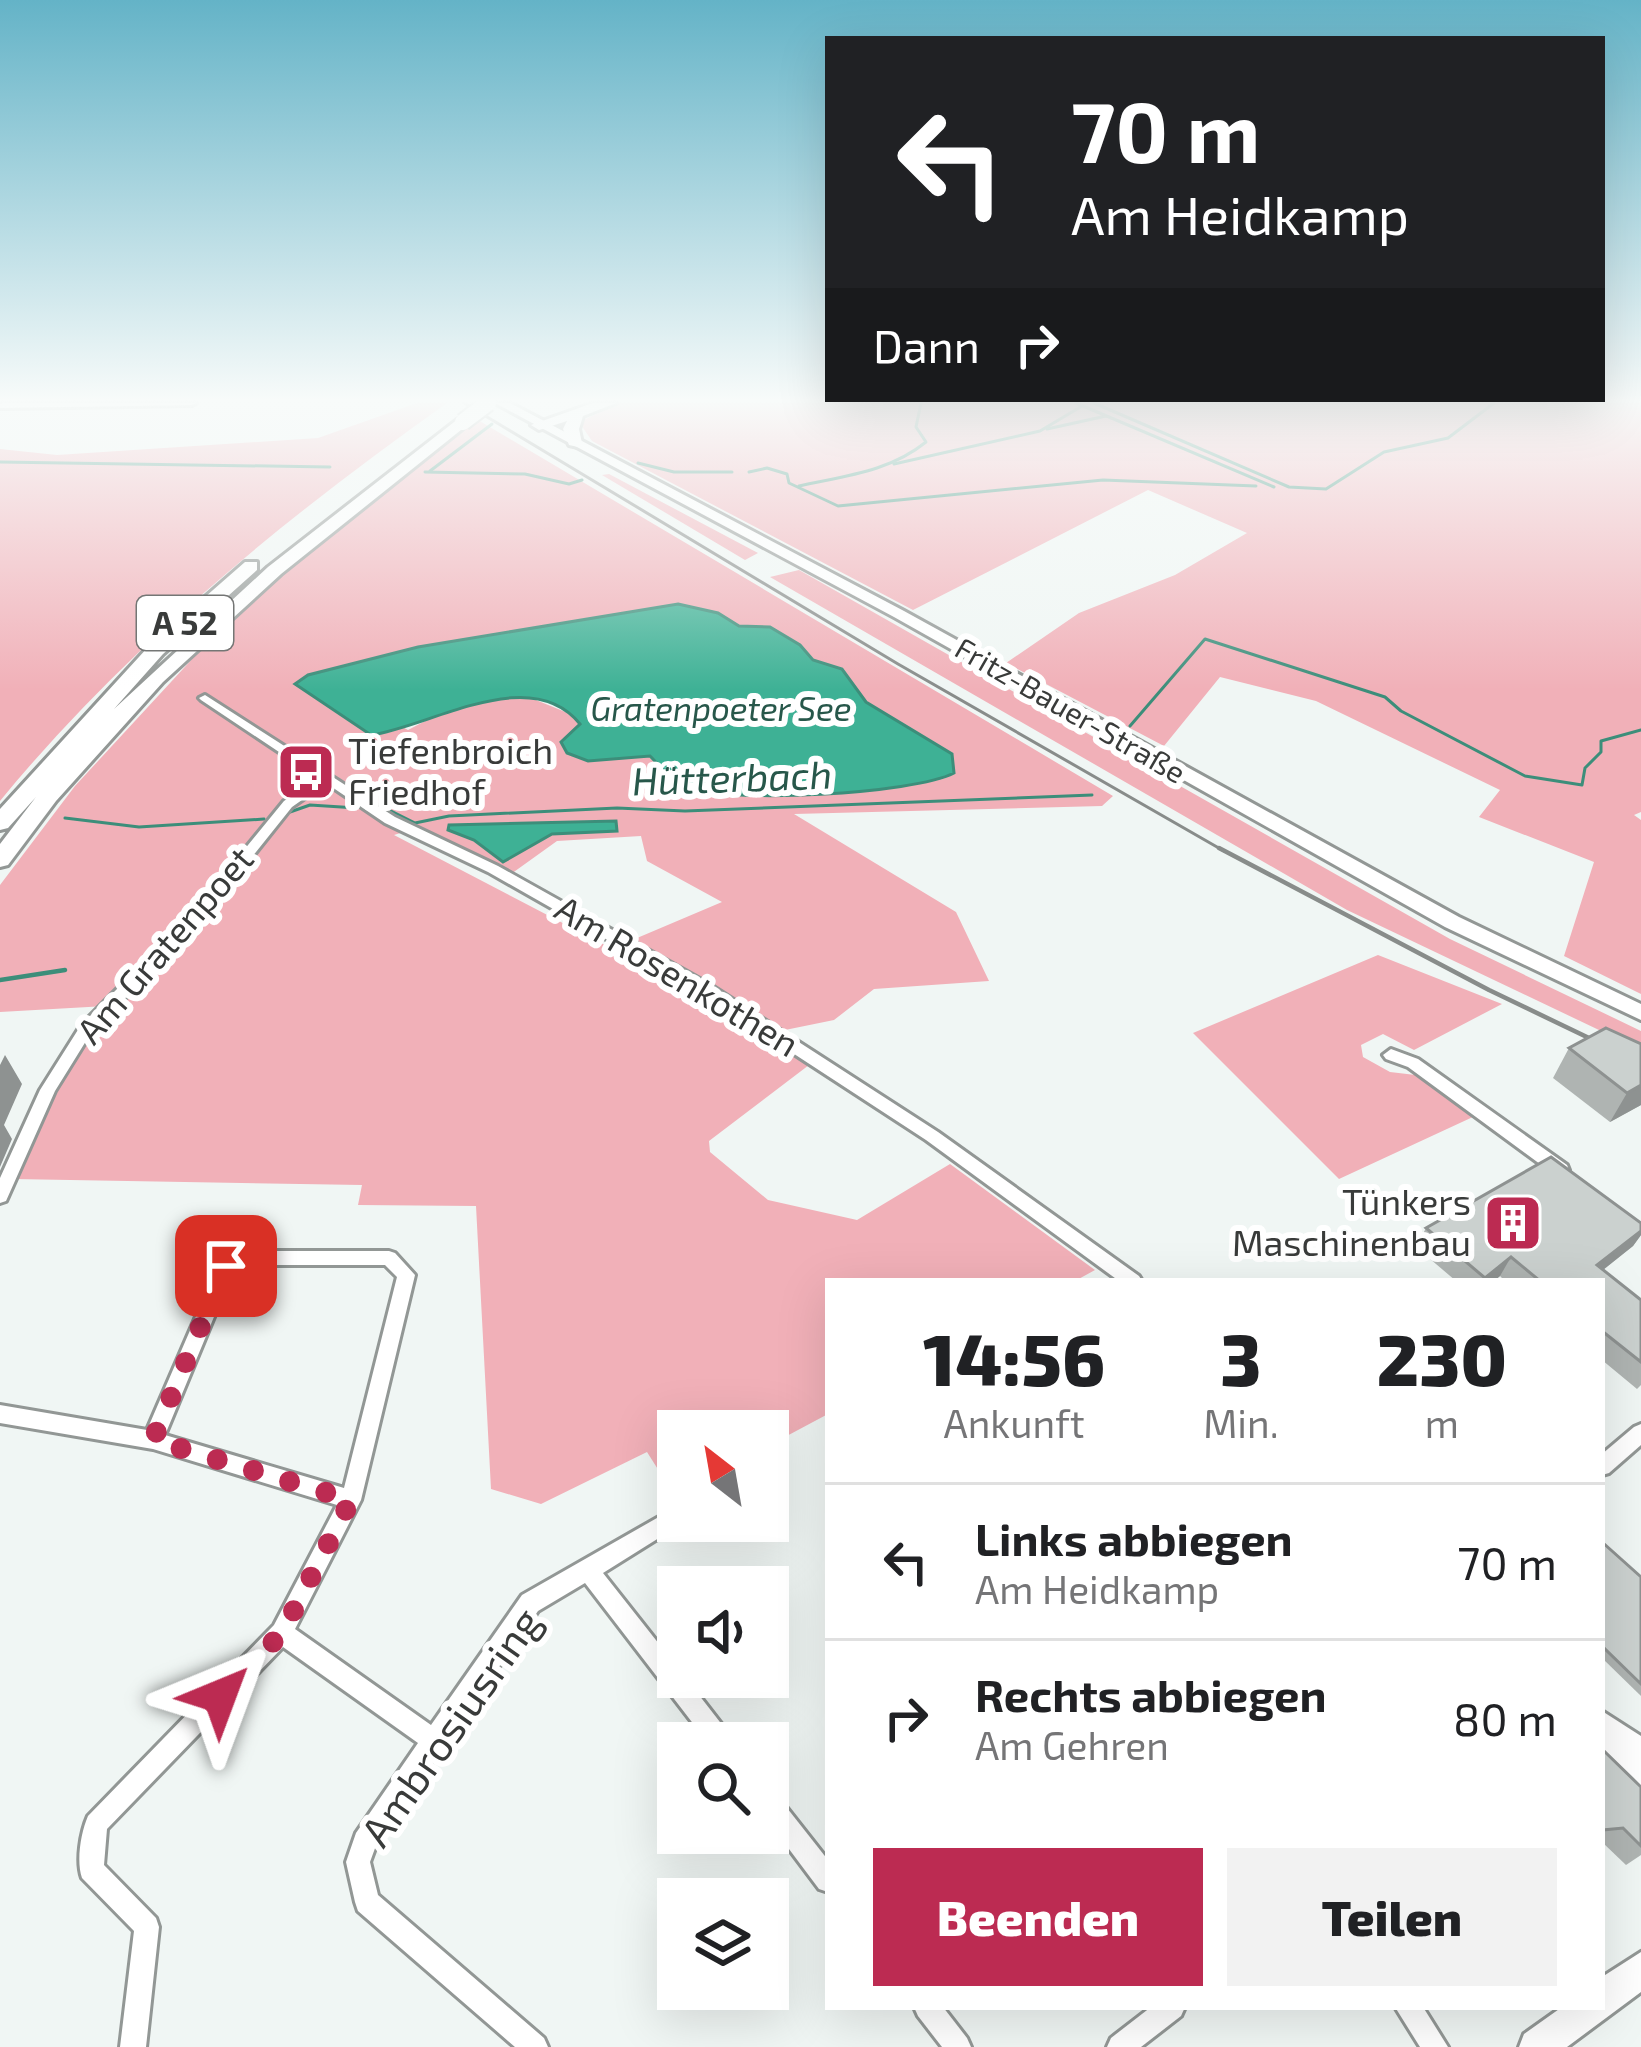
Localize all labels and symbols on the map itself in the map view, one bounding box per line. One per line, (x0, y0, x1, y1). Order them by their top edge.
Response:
road number: A 52 (137, 596, 233, 650)
street label: Fritz-Bauer-Straße (950, 629, 1192, 790)
water label: Gratenpoeter See (591, 688, 851, 728)
place label: Tiefenbroich Friedhof (348, 728, 553, 812)
bus stop icon: Tiefenbroich Friedhof (275, 741, 337, 803)
water label: Hütterbach (631, 750, 833, 803)
street label: Am Gratenpoet (67, 837, 261, 1051)
street label: Am Rosenkothen (548, 885, 807, 1064)
place label: Tünkers Maschinenbau (1232, 1179, 1471, 1263)
building icon: Tünkers Maschinenbau (1482, 1192, 1544, 1254)
pin (175, 1215, 277, 1317)
north arrow (657, 1410, 789, 1542)
street label: Ambrosiusring (349, 1597, 550, 1855)
position arrow (157, 1633, 283, 1759)

